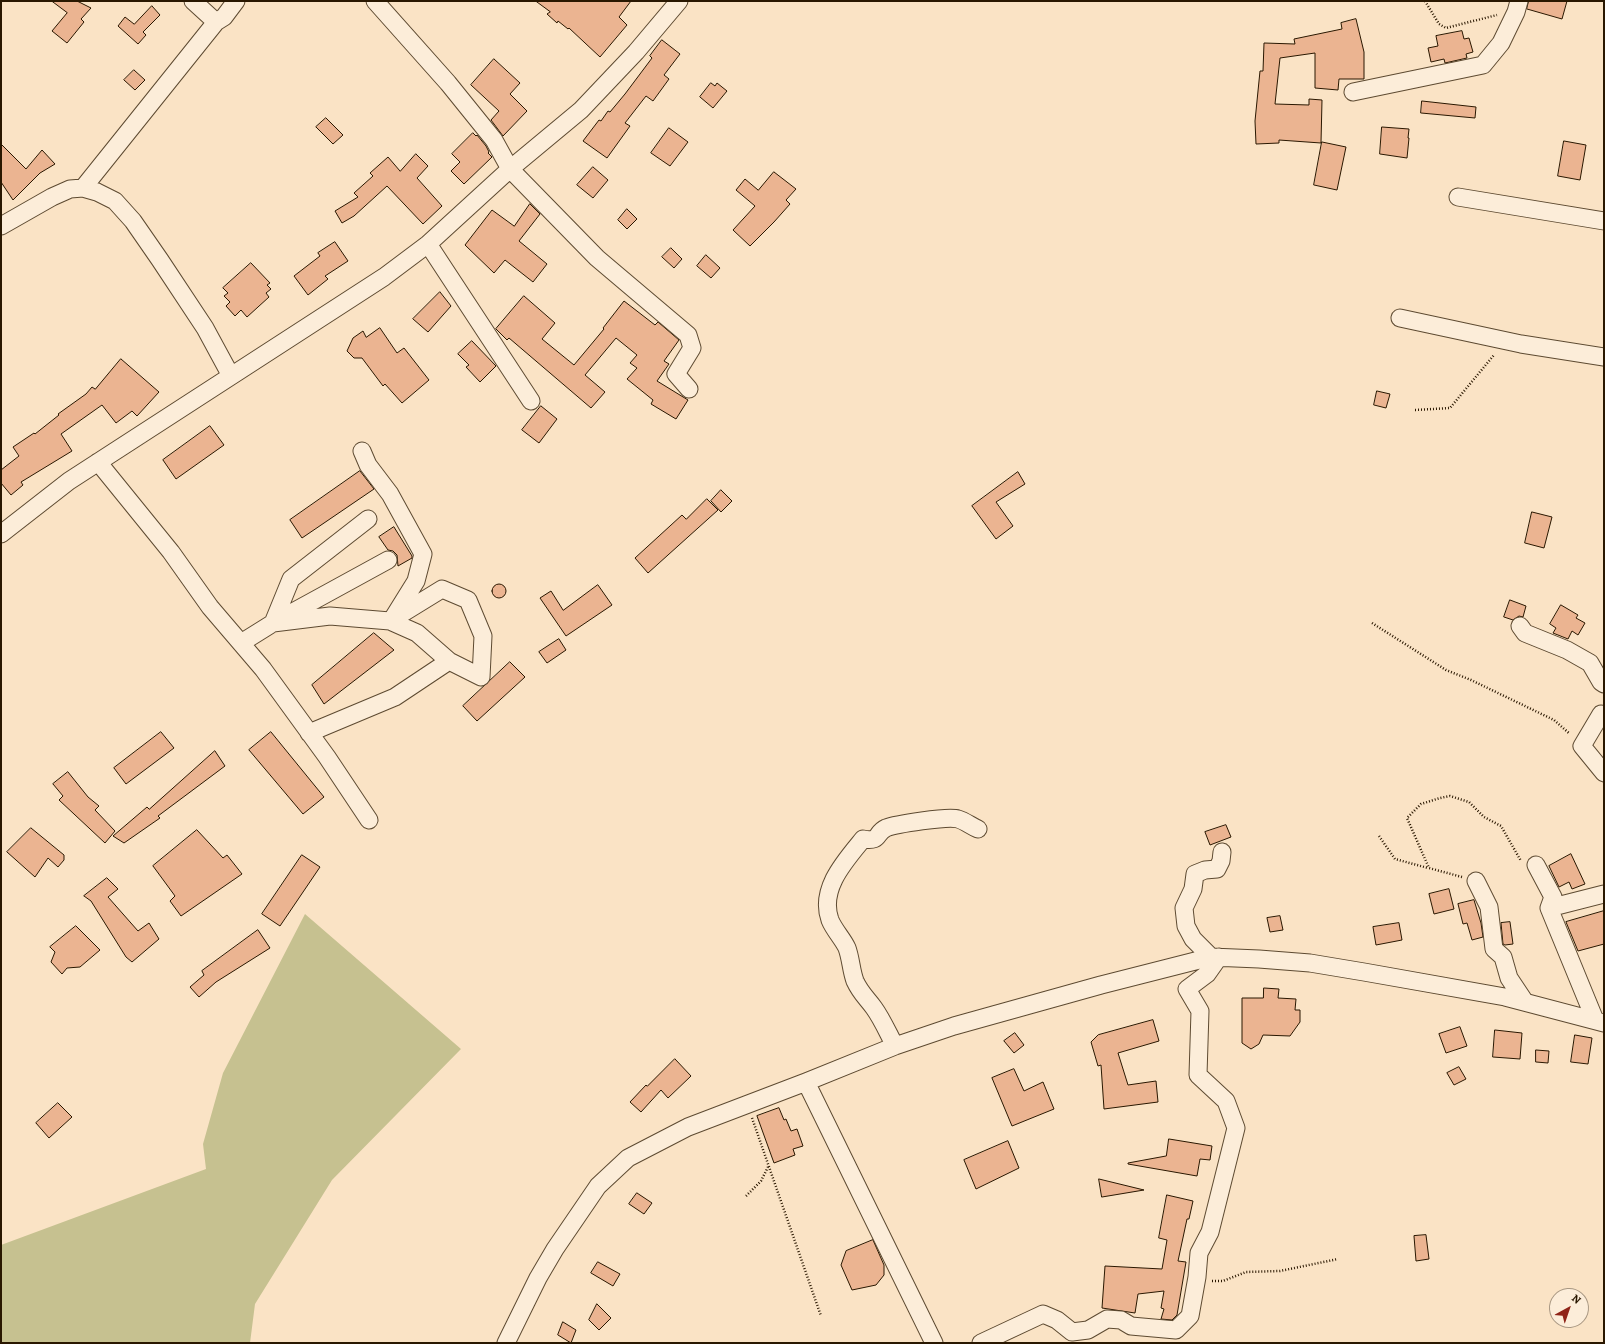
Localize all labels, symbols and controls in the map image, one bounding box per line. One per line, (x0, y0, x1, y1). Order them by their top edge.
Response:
north arrow (1549, 1288, 1589, 1328)
text: N (1568, 1291, 1584, 1308)

